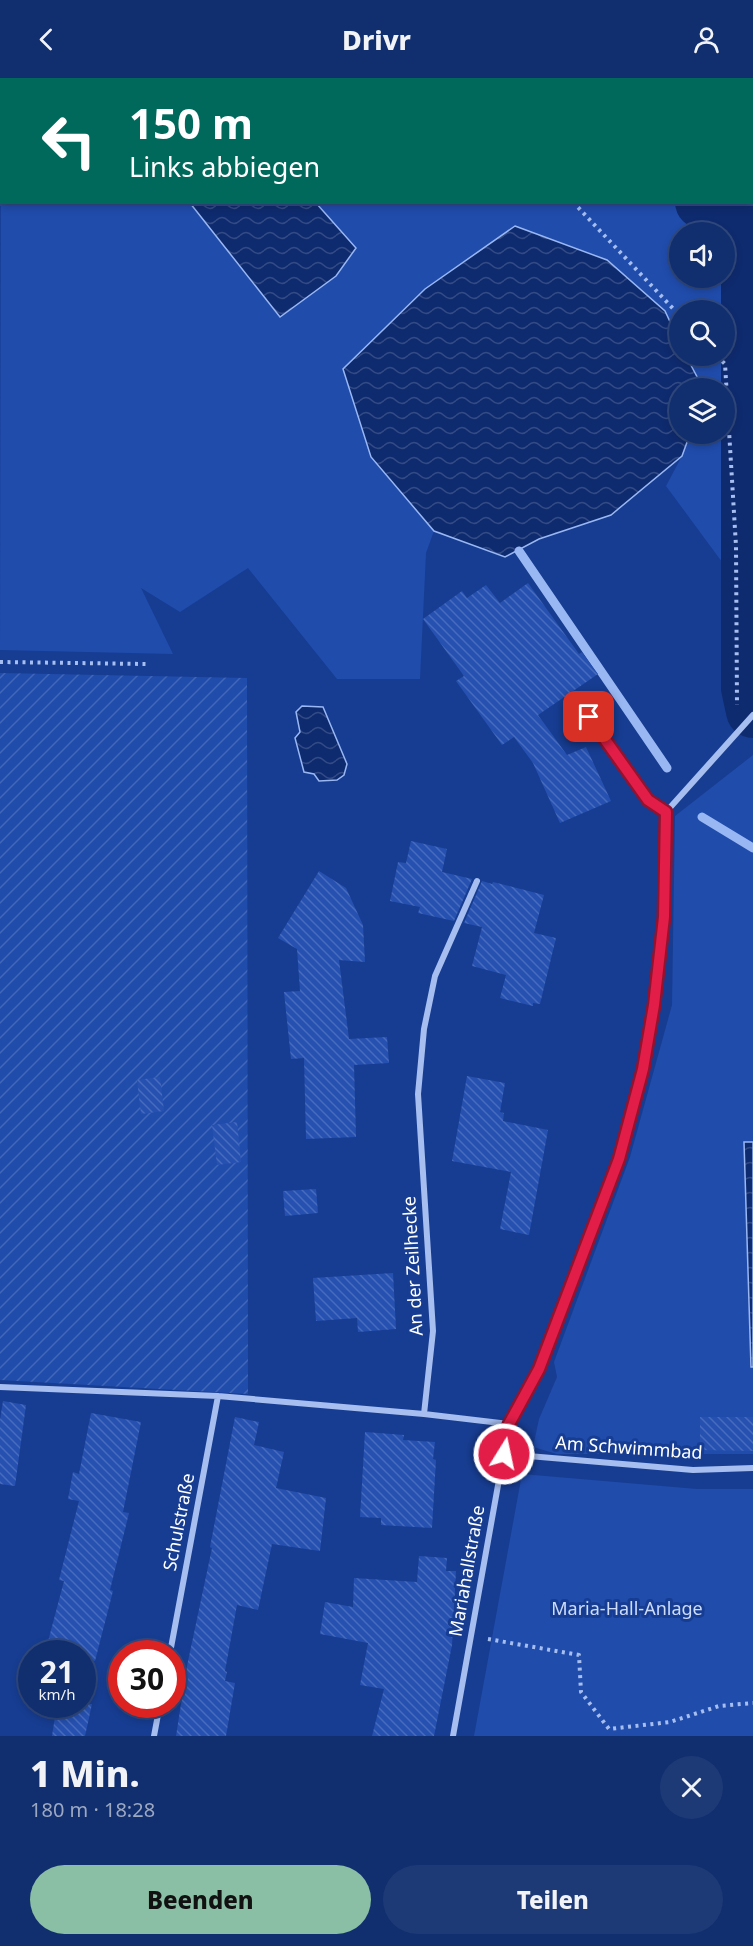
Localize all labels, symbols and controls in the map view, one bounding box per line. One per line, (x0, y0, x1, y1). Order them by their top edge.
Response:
text: Drivr (342, 21, 411, 58)
icon: back (30, 23, 63, 56)
icon: person (690, 23, 723, 56)
text: 150 m (129, 94, 253, 151)
icon: left (30, 102, 108, 180)
text: Links abbiegen (129, 148, 320, 185)
map controls (669, 222, 735, 444)
button: sound (669, 222, 735, 288)
button: search (669, 300, 735, 366)
button: layers (669, 378, 735, 444)
pin (563, 691, 614, 742)
icon: arrive (572, 700, 605, 733)
street label: An der Zeilhecke (396, 1195, 428, 1337)
position arrow (472, 1422, 536, 1486)
street label: Am Schwimmbad (555, 1430, 703, 1464)
street label: Schulstraße (157, 1471, 199, 1573)
street label: Mariahallstraße (443, 1503, 489, 1638)
park label: Maria-Hall-Anlage (551, 1596, 703, 1620)
speed limit sign: 30 (108, 1640, 186, 1718)
text: 21 (40, 1651, 74, 1692)
text: km/h (39, 1684, 75, 1704)
text: 1 Min. (30, 1749, 140, 1798)
button: close (660, 1756, 723, 1819)
text: 180 m · 18:28 (30, 1796, 155, 1823)
button: Beenden (30, 1865, 371, 1934)
button: Teilen (383, 1865, 723, 1934)

